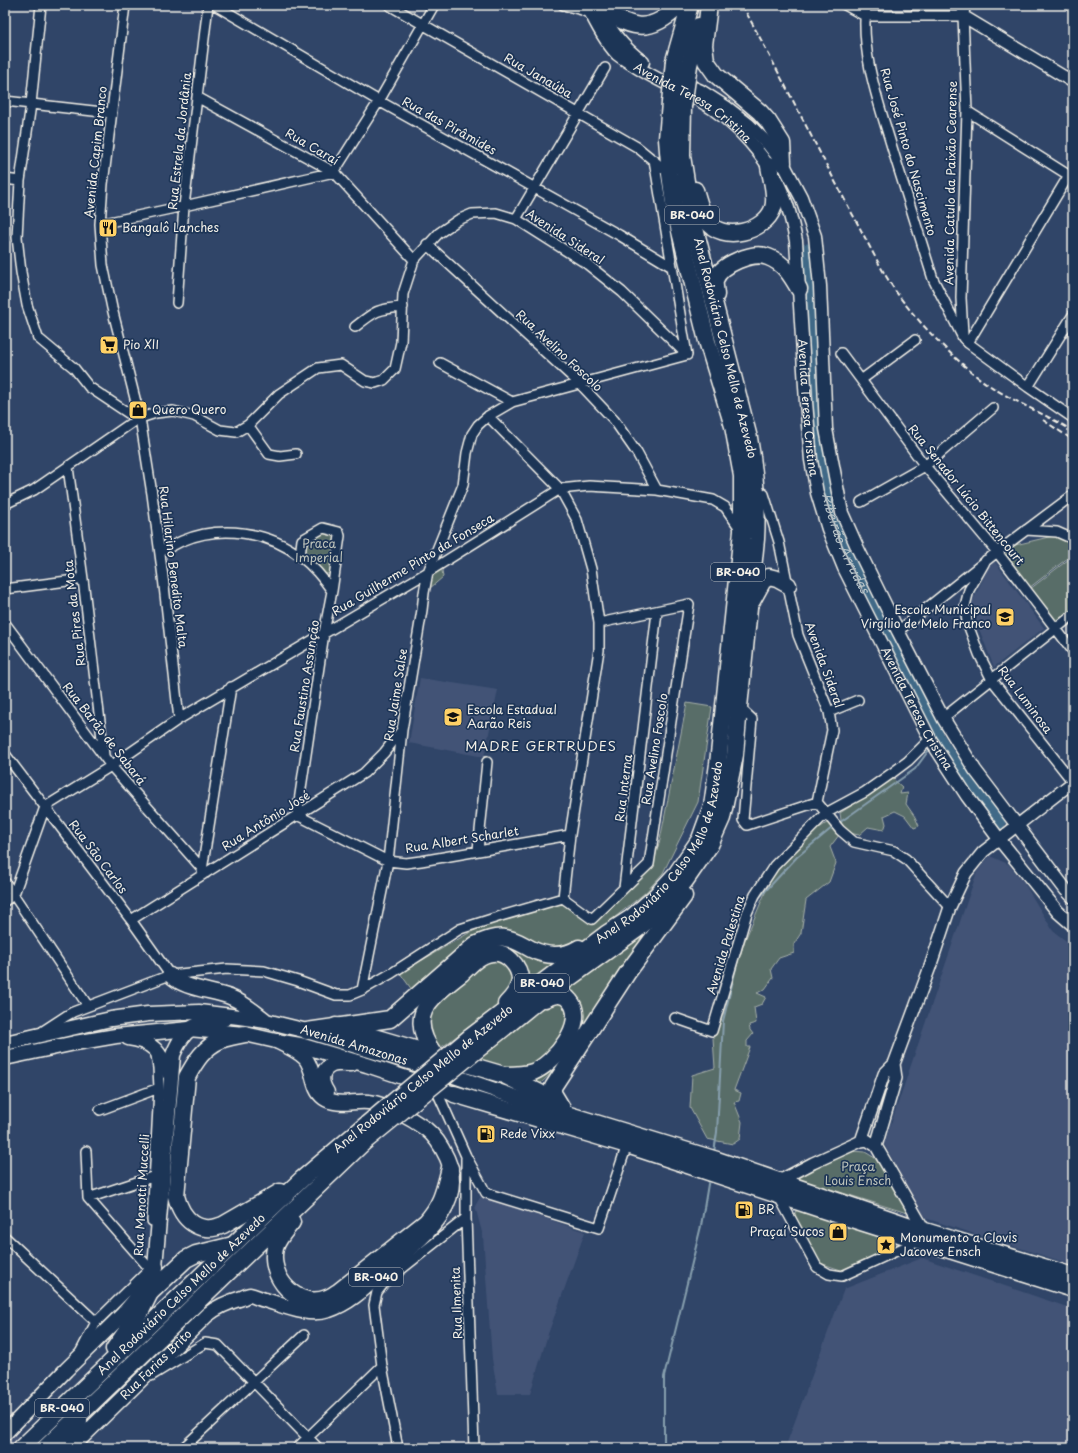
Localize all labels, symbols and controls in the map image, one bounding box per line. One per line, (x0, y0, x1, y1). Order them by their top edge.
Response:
street label: Rua Janaúba (501, 48, 577, 102)
street label: Avenida Teresa Cristina (631, 57, 757, 147)
street label: Rua José Pinto do Nascimento (876, 66, 942, 238)
street label: Rua Estrela da Jordânia (163, 71, 195, 211)
street label: Avenida Catulo da Paixão Cearense (939, 80, 961, 285)
street label: Avenida Capim Branco (79, 85, 111, 219)
street label: Rua das Pirâmides (399, 92, 500, 159)
street label: Rua Caraí (282, 123, 343, 169)
street label: Avenida Sideral (523, 204, 608, 268)
road number: BR-040 (665, 206, 719, 224)
restaurant icon: Bangalô Lanches (97, 217, 119, 239)
place label: Bangalô Lanches (122, 218, 219, 236)
street label: Anel Rodoviário Celso Mello de Azevedo (690, 236, 762, 460)
street label: Rua Avelino Foscolo (512, 305, 607, 395)
supermarket icon: Pio XII (98, 334, 120, 356)
place label: Pio XII (123, 335, 159, 353)
street label: Avenida Teresa Cristina (794, 338, 824, 478)
shop icon: Quero Quero (127, 399, 149, 421)
place label: Quero Quero (152, 400, 227, 418)
street label: Rua Senador Lúcio Bittencourt (904, 420, 1029, 569)
street label: Rua Hilarino Benedito Malta (155, 485, 193, 649)
water label: Ribeirão Arrudas (818, 492, 876, 597)
street label: Rua Guilherme Pinto da Fonseca (328, 508, 497, 620)
park label: Praca Imperial (295, 534, 343, 566)
street label: Rua Pires da Mota (59, 559, 89, 667)
road number: BR-040 (711, 563, 765, 581)
place label: Escola Municipal Virgílio de Melo Franco (861, 600, 991, 632)
school or university icon: Escola Municipal Virgílio de Melo Franco (994, 606, 1016, 628)
street label: Rua Faustino Assunção (285, 618, 323, 753)
street label: Avenida Sideral (801, 619, 849, 710)
street label: Avenida Teresa Cristina (877, 643, 958, 774)
street label: Rua Jaime Salse (379, 647, 411, 742)
street label: Rua Luminosa (994, 662, 1058, 737)
street label: Rua Barão de Sabará (59, 678, 151, 789)
street label: Rua Avelino Foscolo (636, 691, 672, 806)
place label: Escola Estadual Aarão Reis (467, 700, 557, 732)
school or university icon: Escola Estadual Aarão Reis (442, 706, 464, 728)
district label: MADRE GERTRUDES (465, 736, 617, 755)
street label: Rua Interna (610, 753, 636, 823)
street label: Anel Rodoviário Celso Mello de Azevedo (591, 760, 726, 947)
street label: Rua Antônio José (218, 786, 313, 855)
street label: Rua São Carlos (65, 816, 133, 897)
street label: Rua Albert Scharlet (404, 821, 520, 857)
street label: Avenida Palestina (701, 893, 749, 996)
road number: BR-040 (515, 974, 569, 992)
street label: Anel Rodoviário Celso Mello de Azevedo (329, 1000, 516, 1157)
street label: Avenida Amazonas (299, 1020, 411, 1069)
fuel station icon: Rede Vixx (475, 1123, 497, 1145)
place label: Rede Vixx (500, 1124, 556, 1142)
street label: Rua Menotti Muccelli (129, 1133, 153, 1256)
park label: Praça Louis Ensch (825, 1157, 891, 1189)
fuel station icon: BR (733, 1199, 755, 1221)
place label: BR (758, 1200, 775, 1218)
street label: Anel Rodoviário Celso Mello de Azevedo (92, 1209, 269, 1379)
shop icon: Praçaí Sucos (827, 1221, 849, 1243)
place label: Praçaí Sucos (750, 1222, 824, 1240)
place label: Monumento a Clovis Jacoves Ensch (900, 1228, 1018, 1260)
place icon: Monumento a Clovis Jacoves Ensch (875, 1234, 897, 1256)
street label: Rua Ilmenita (446, 1266, 466, 1339)
road number: BR-040 (349, 1268, 403, 1286)
street label: Rua Farias Brito (116, 1325, 195, 1403)
road number: BR-040 (35, 1399, 89, 1417)

